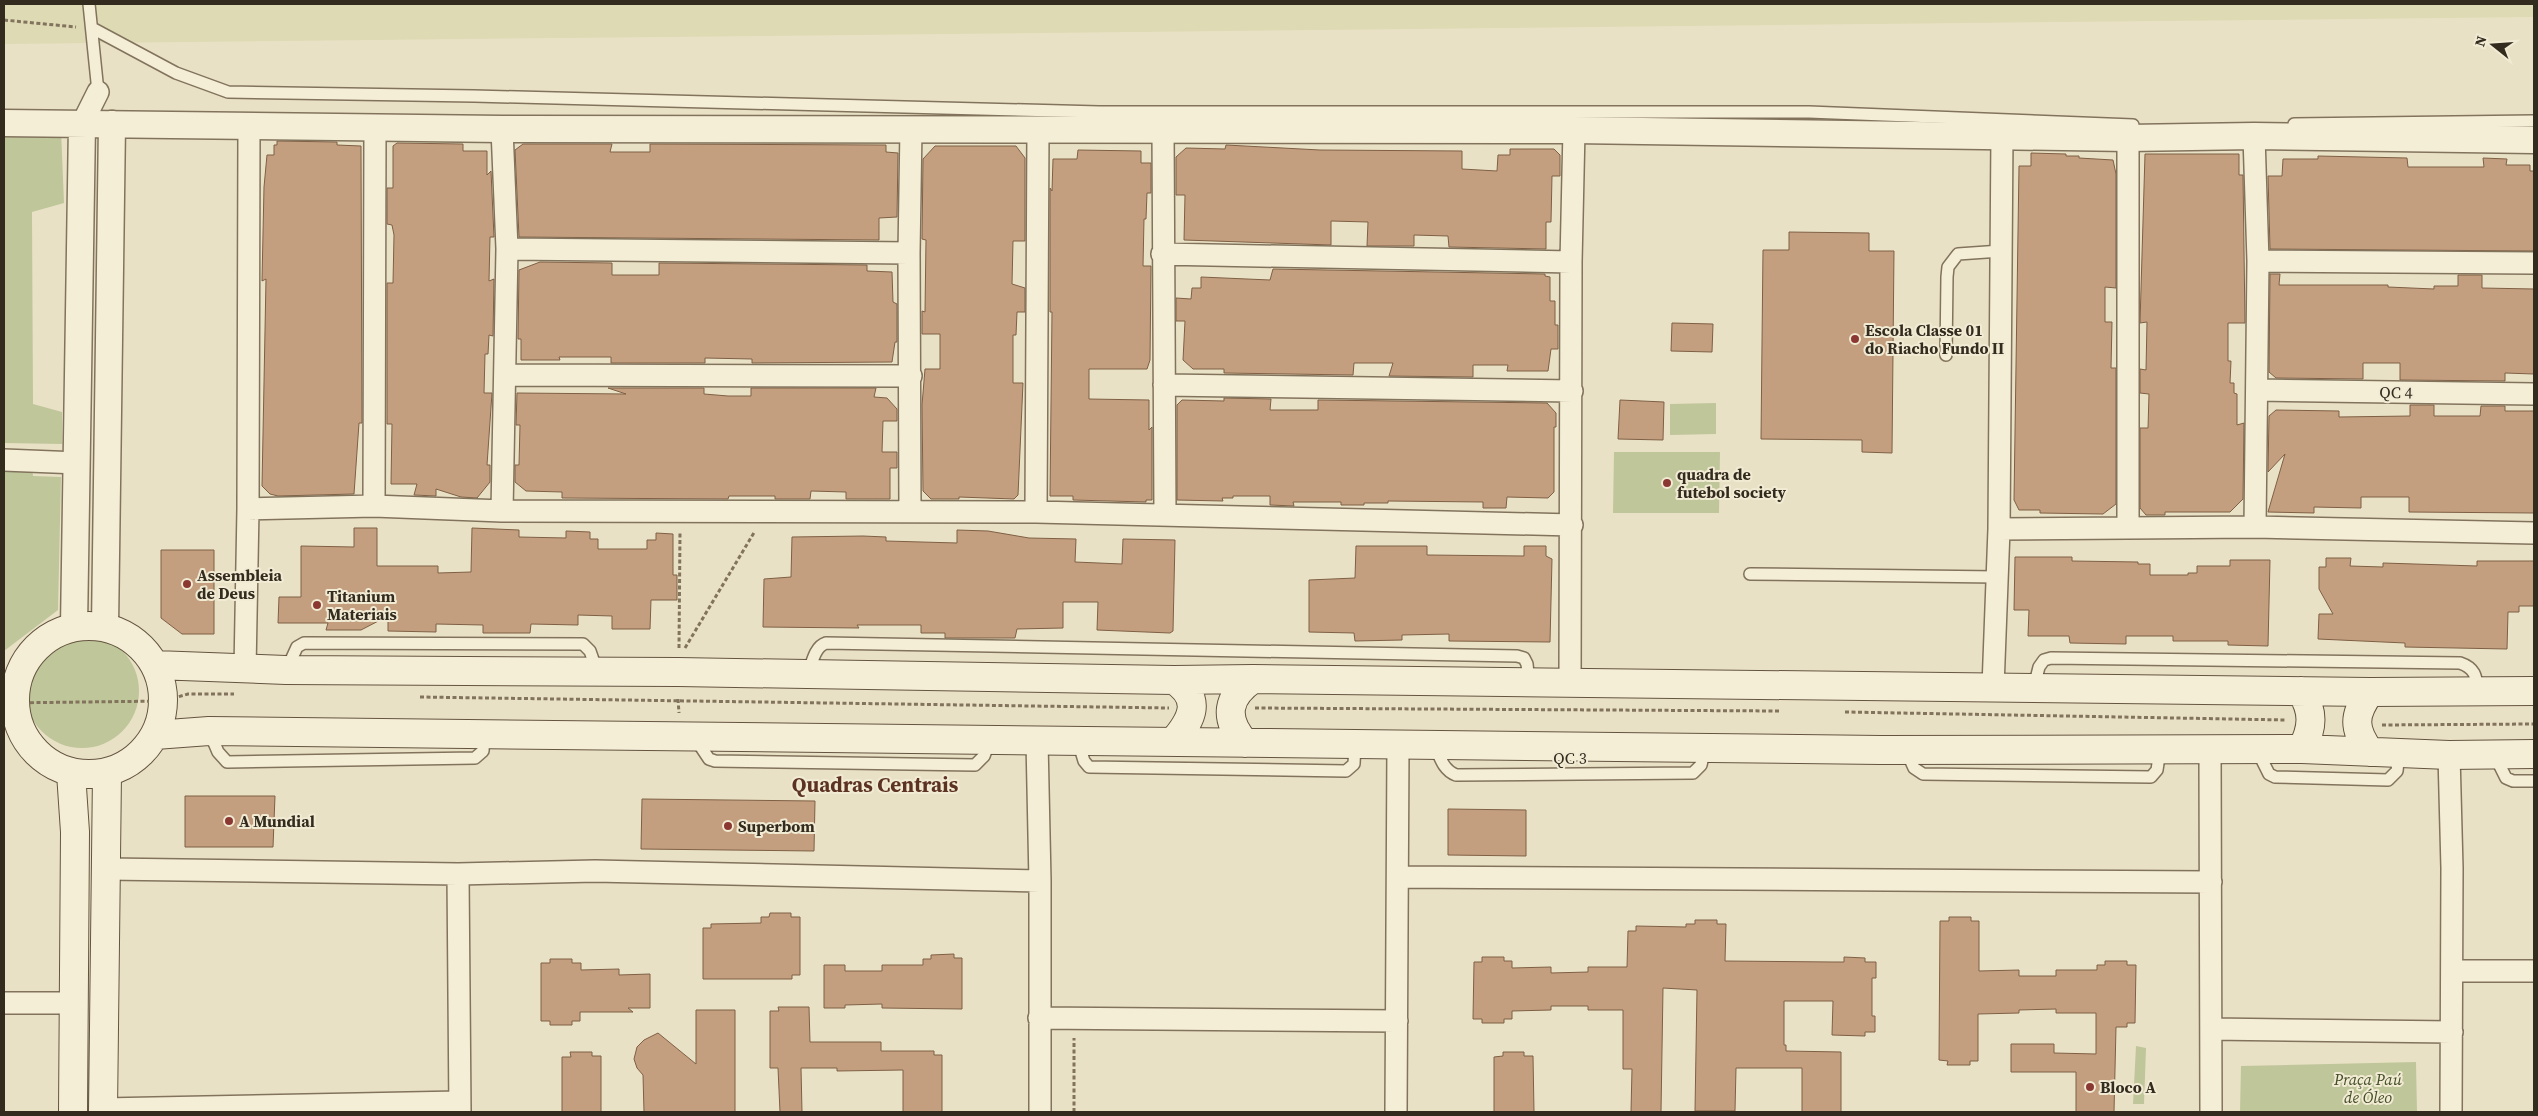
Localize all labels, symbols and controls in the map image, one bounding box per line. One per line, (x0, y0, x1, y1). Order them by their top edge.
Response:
north arrow (2468, 20, 2518, 70)
text: N (2470, 33, 2492, 49)
place label: Escola Classe 01 do Riacho Fundo II (1865, 319, 2004, 359)
marker: Escola Classe 01 do Riacho Fundo II (1849, 333, 1861, 345)
street label: QC 4 (2379, 381, 2413, 403)
place label: quadra de futebol society (1677, 463, 1786, 503)
marker: quadra de futebol society (1661, 477, 1673, 489)
place label: Assembleia de Deus (197, 564, 282, 604)
marker: Assembleia de Deus (181, 578, 193, 590)
place label: Titanium Materiais (327, 585, 397, 625)
marker: Titanium Materiais (311, 599, 323, 611)
street label: QC 3 (1553, 747, 1587, 769)
district label: Quadras Centrais (792, 770, 959, 799)
place label: A Mundial (239, 810, 315, 832)
marker: A Mundial (223, 815, 235, 827)
place label: Superbom (738, 815, 815, 837)
marker: Superbom (722, 820, 734, 832)
park label: Praça Paú de Óleo (2333, 1068, 2403, 1108)
place label: Bloco A (2100, 1076, 2156, 1098)
marker: Bloco A (2084, 1081, 2096, 1093)

